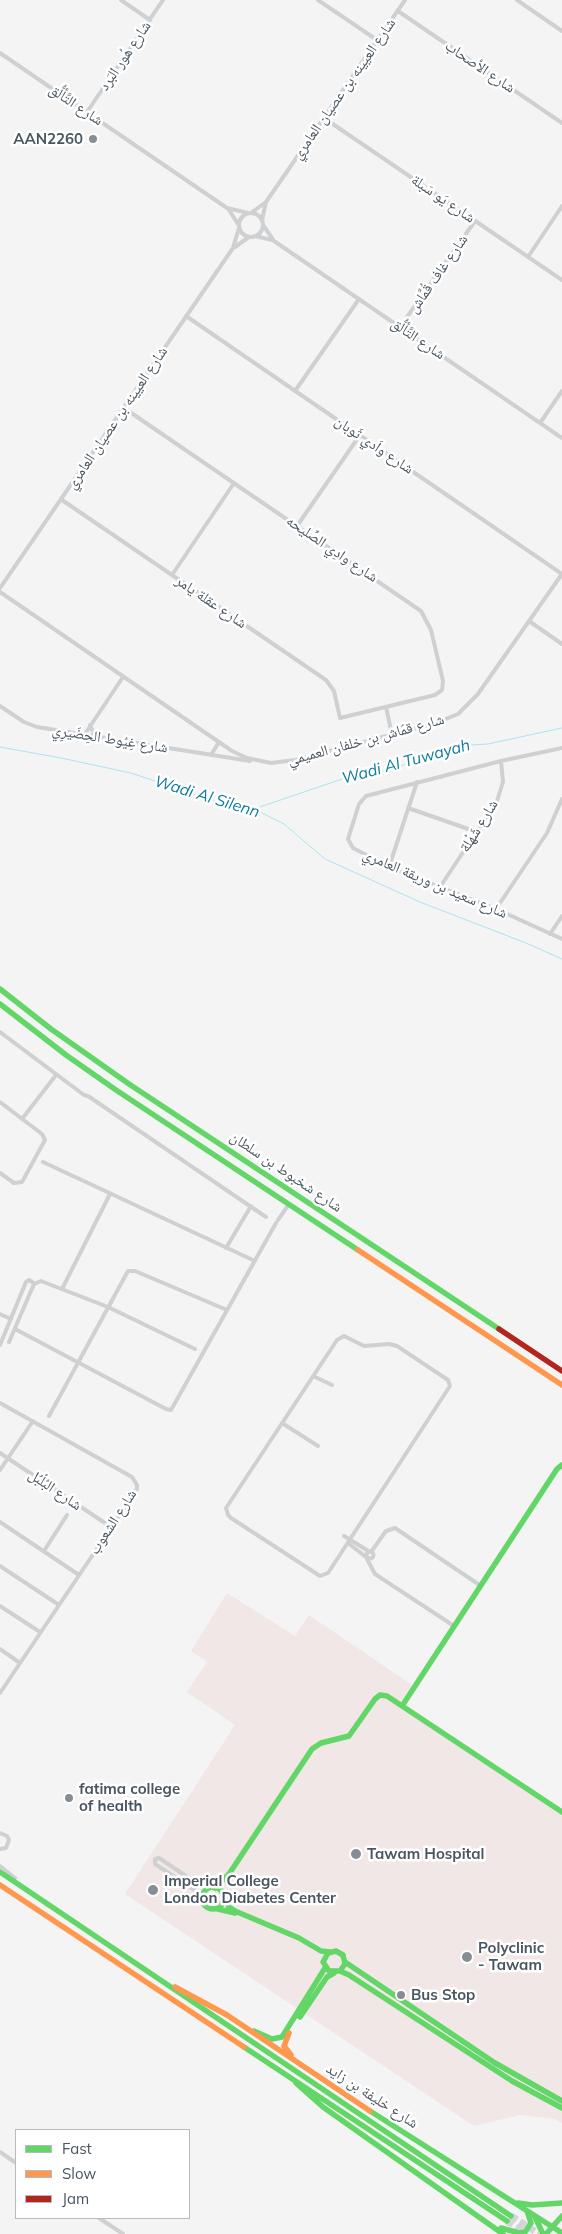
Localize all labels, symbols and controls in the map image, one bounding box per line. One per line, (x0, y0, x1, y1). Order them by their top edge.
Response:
street label: شارع العيينه بن عصيان العامري (288, 15, 400, 163)
street label: شارع هُور البَرد (95, 18, 155, 94)
street label: شارع الأصحاب (441, 37, 519, 97)
street label: شارع التَّألُّق (46, 80, 106, 130)
place label: AAN2260 (13, 130, 83, 148)
marker: AAN2260 (87, 133, 99, 145)
street label: شارع يَو سَبلة (408, 171, 478, 227)
street label: شارع غاف قُمَّاش (404, 231, 472, 317)
street label: شارع التَّألُّق (388, 314, 448, 364)
street label: شارع العيينه بن عصيان العامري (63, 343, 171, 493)
street label: شارع واَدي ثَوبان (331, 412, 417, 478)
street label: شارع وادِي الصِّليحه (283, 512, 381, 586)
street label: شارع عقلة يامر (172, 572, 250, 632)
street label: شارع قمّاش بن خلفان العميمي (286, 710, 446, 770)
street label: شارع غِيُوط الحِضَيرِي (51, 721, 169, 757)
water label: Wadi Al Tuwayah (340, 736, 472, 788)
water label: Wadi Al Silenn (152, 772, 262, 822)
street label: شارع شَهْلة (456, 796, 502, 856)
street label: شارع سعيد بن وريقة العامري (360, 845, 510, 923)
street label: شارع شخبوط بن سلطان (226, 1128, 346, 1216)
street label: شارع البُلْبُل (25, 1466, 85, 1514)
street label: شارع الشعوب (85, 1486, 141, 1558)
place label: fatima college of health (79, 1780, 180, 1815)
marker: fatima college of health (63, 1792, 75, 1804)
place label: Tawam Hospital (367, 1845, 484, 1863)
marker: Tawam Hospital (349, 1847, 363, 1861)
place label: Imperial College London Diabetes Center (164, 1872, 336, 1907)
marker: Imperial College London Diabetes Center (146, 1883, 160, 1897)
place label: Polyclinic - Tawam (478, 1939, 544, 1974)
marker: Polyclinic - Tawam (460, 1950, 474, 1964)
place label: Bus Stop (411, 1986, 475, 2004)
marker: Bus Stop (395, 1989, 407, 2001)
street label: شارع خليفة بن زايد (323, 2060, 421, 2132)
legend (15, 2129, 190, 2219)
text: Fast (62, 2139, 92, 2158)
text: Slow (62, 2164, 96, 2183)
text: Jam (62, 2189, 89, 2208)

